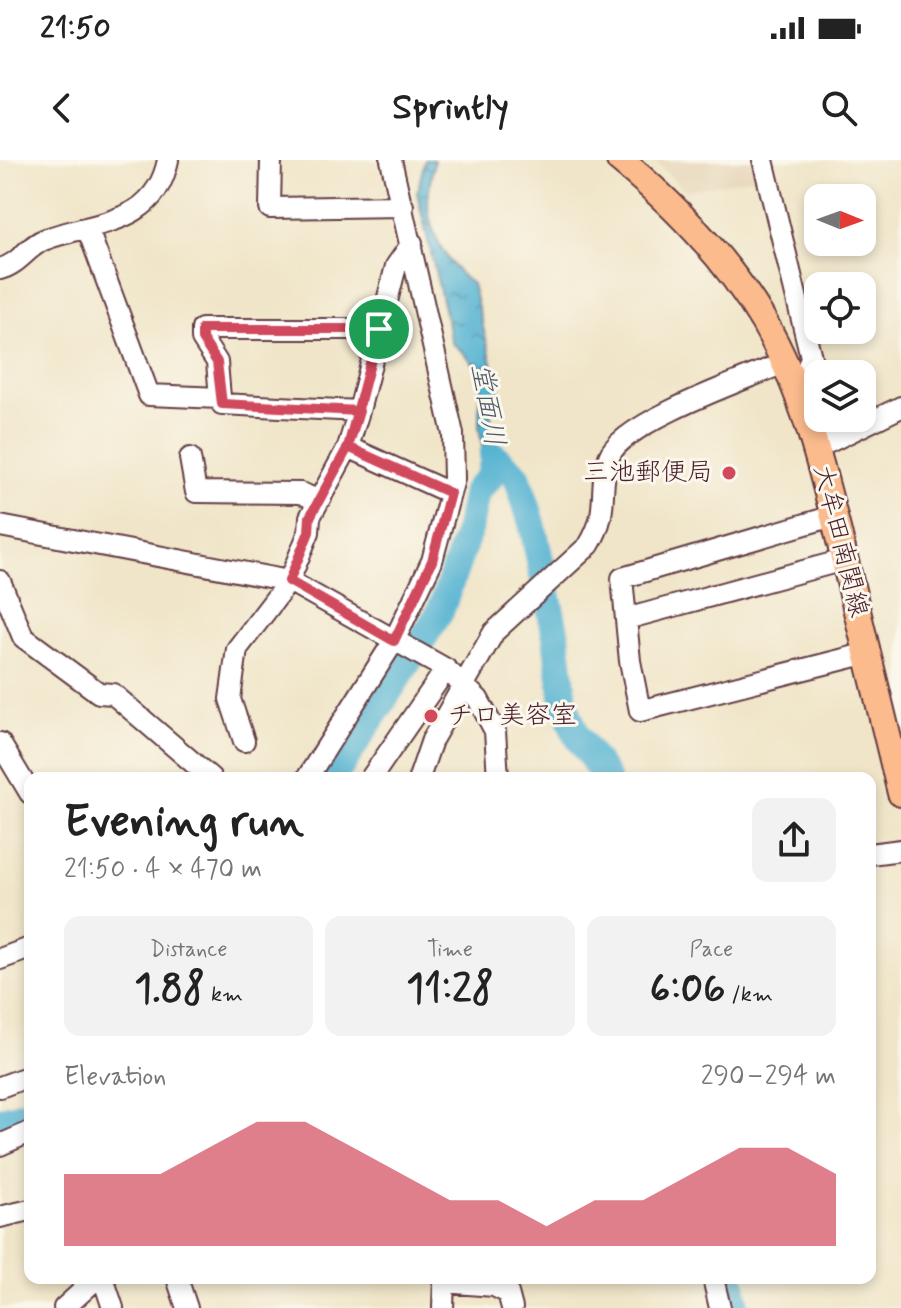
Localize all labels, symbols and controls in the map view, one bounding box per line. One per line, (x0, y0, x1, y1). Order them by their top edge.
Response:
text: 21:50 (40, 9, 111, 48)
text: Sprintly (392, 85, 509, 132)
icon: back (40, 86, 84, 130)
icon: search (817, 86, 861, 130)
north arrow (804, 184, 876, 256)
map controls (804, 184, 876, 432)
button: locate (804, 272, 876, 344)
pin (345, 295, 413, 363)
icon: arrive (357, 307, 401, 351)
water label: 堂面川 (461, 360, 513, 450)
button: layers (804, 360, 876, 432)
place label: 三池郵便局 (583, 456, 713, 490)
street label: 大牟田南関線 (805, 461, 875, 621)
marker: 三池郵便局 (720, 464, 738, 482)
place label: チロ美容室 (447, 699, 577, 733)
marker: チロ美容室 (422, 707, 440, 725)
text: Evening run (64, 794, 304, 852)
button: share (752, 798, 836, 882)
text: 21:50 · 4 × 470 m (64, 853, 262, 887)
text: Distance (150, 936, 227, 964)
text: Time (427, 936, 473, 964)
text: Pace (689, 936, 733, 964)
text: 1.88 (134, 964, 205, 1016)
text: 11:28 (406, 964, 494, 1016)
text: 6:06 (650, 964, 725, 1016)
text: km (205, 981, 243, 1009)
text: /km (725, 981, 773, 1009)
text: Elevation (64, 1060, 166, 1094)
text: 290–294 m (701, 1060, 836, 1094)

